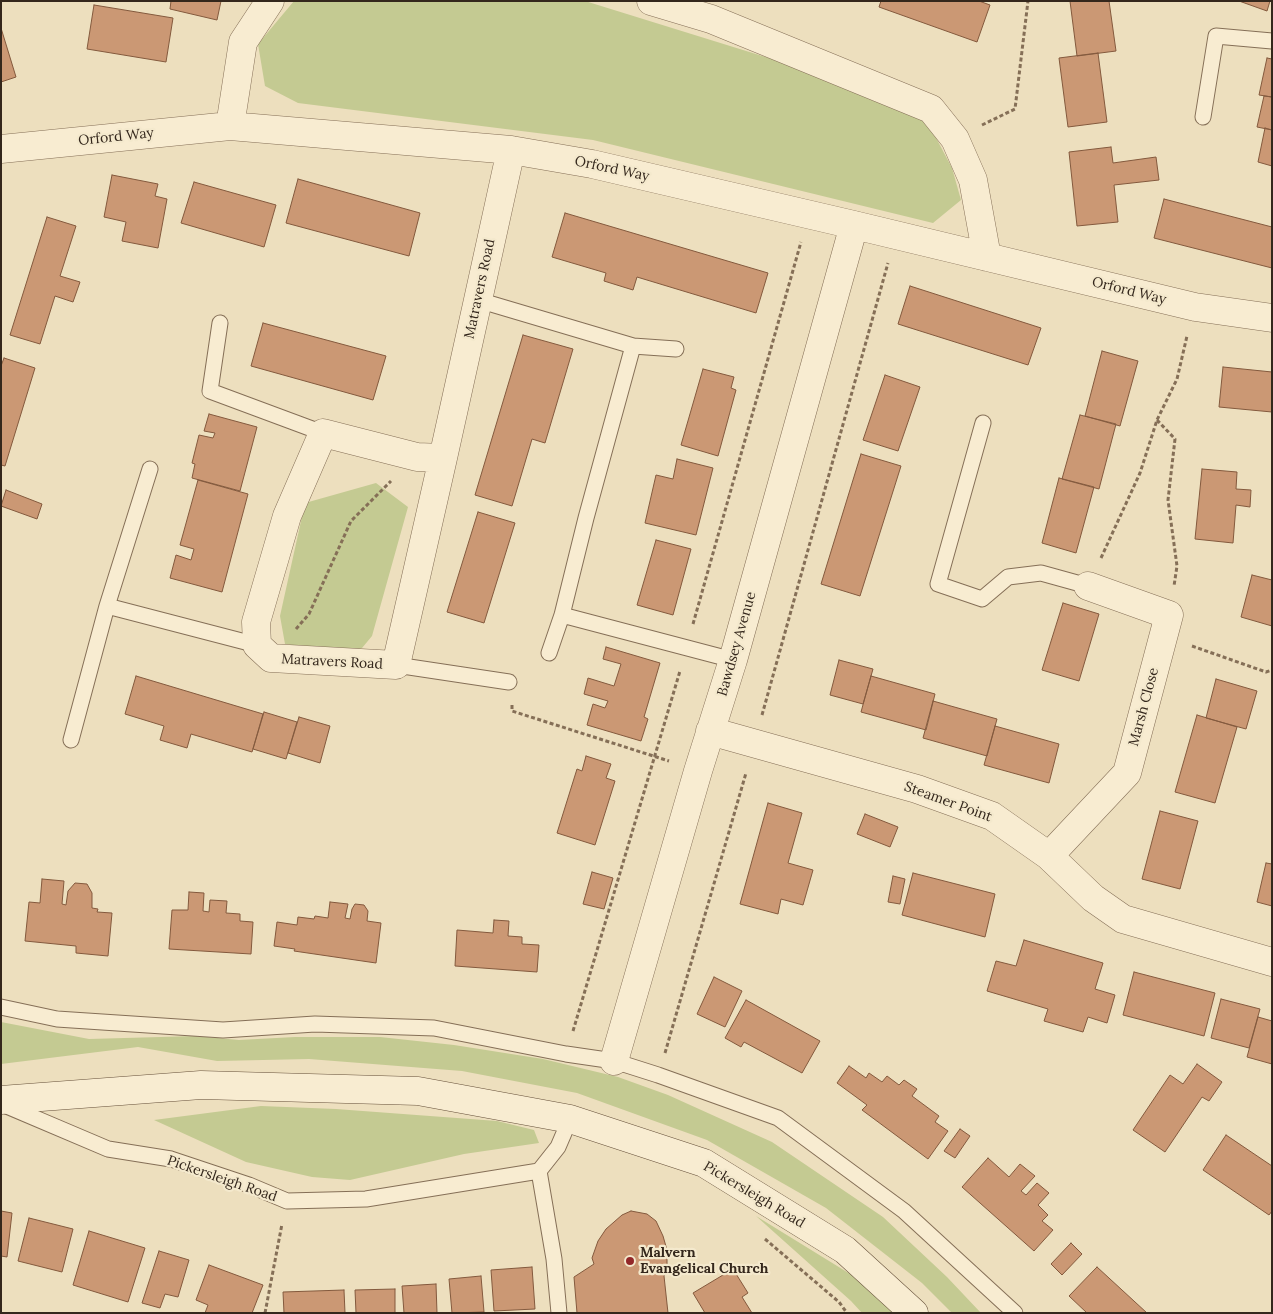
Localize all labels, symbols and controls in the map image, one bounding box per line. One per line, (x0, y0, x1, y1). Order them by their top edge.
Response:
street label: Orford Way (77, 125, 155, 149)
street label: Orford Way (573, 153, 651, 185)
street label: Matravers Road (461, 238, 499, 340)
street label: Orford Way (1090, 274, 1168, 308)
street label: Bawdsey Avenue (714, 590, 760, 698)
street label: Matravers Road (281, 651, 383, 673)
street label: Marsh Close (1125, 666, 1163, 748)
street label: Steamer Point (902, 778, 994, 826)
street label: Pickersleigh Road (165, 1152, 279, 1206)
street label: Pickersleigh Road (700, 1158, 808, 1232)
place label: Malvern Evangelical Church (640, 1245, 769, 1278)
marker: Malvern Evangelical Church (624, 1255, 636, 1267)

